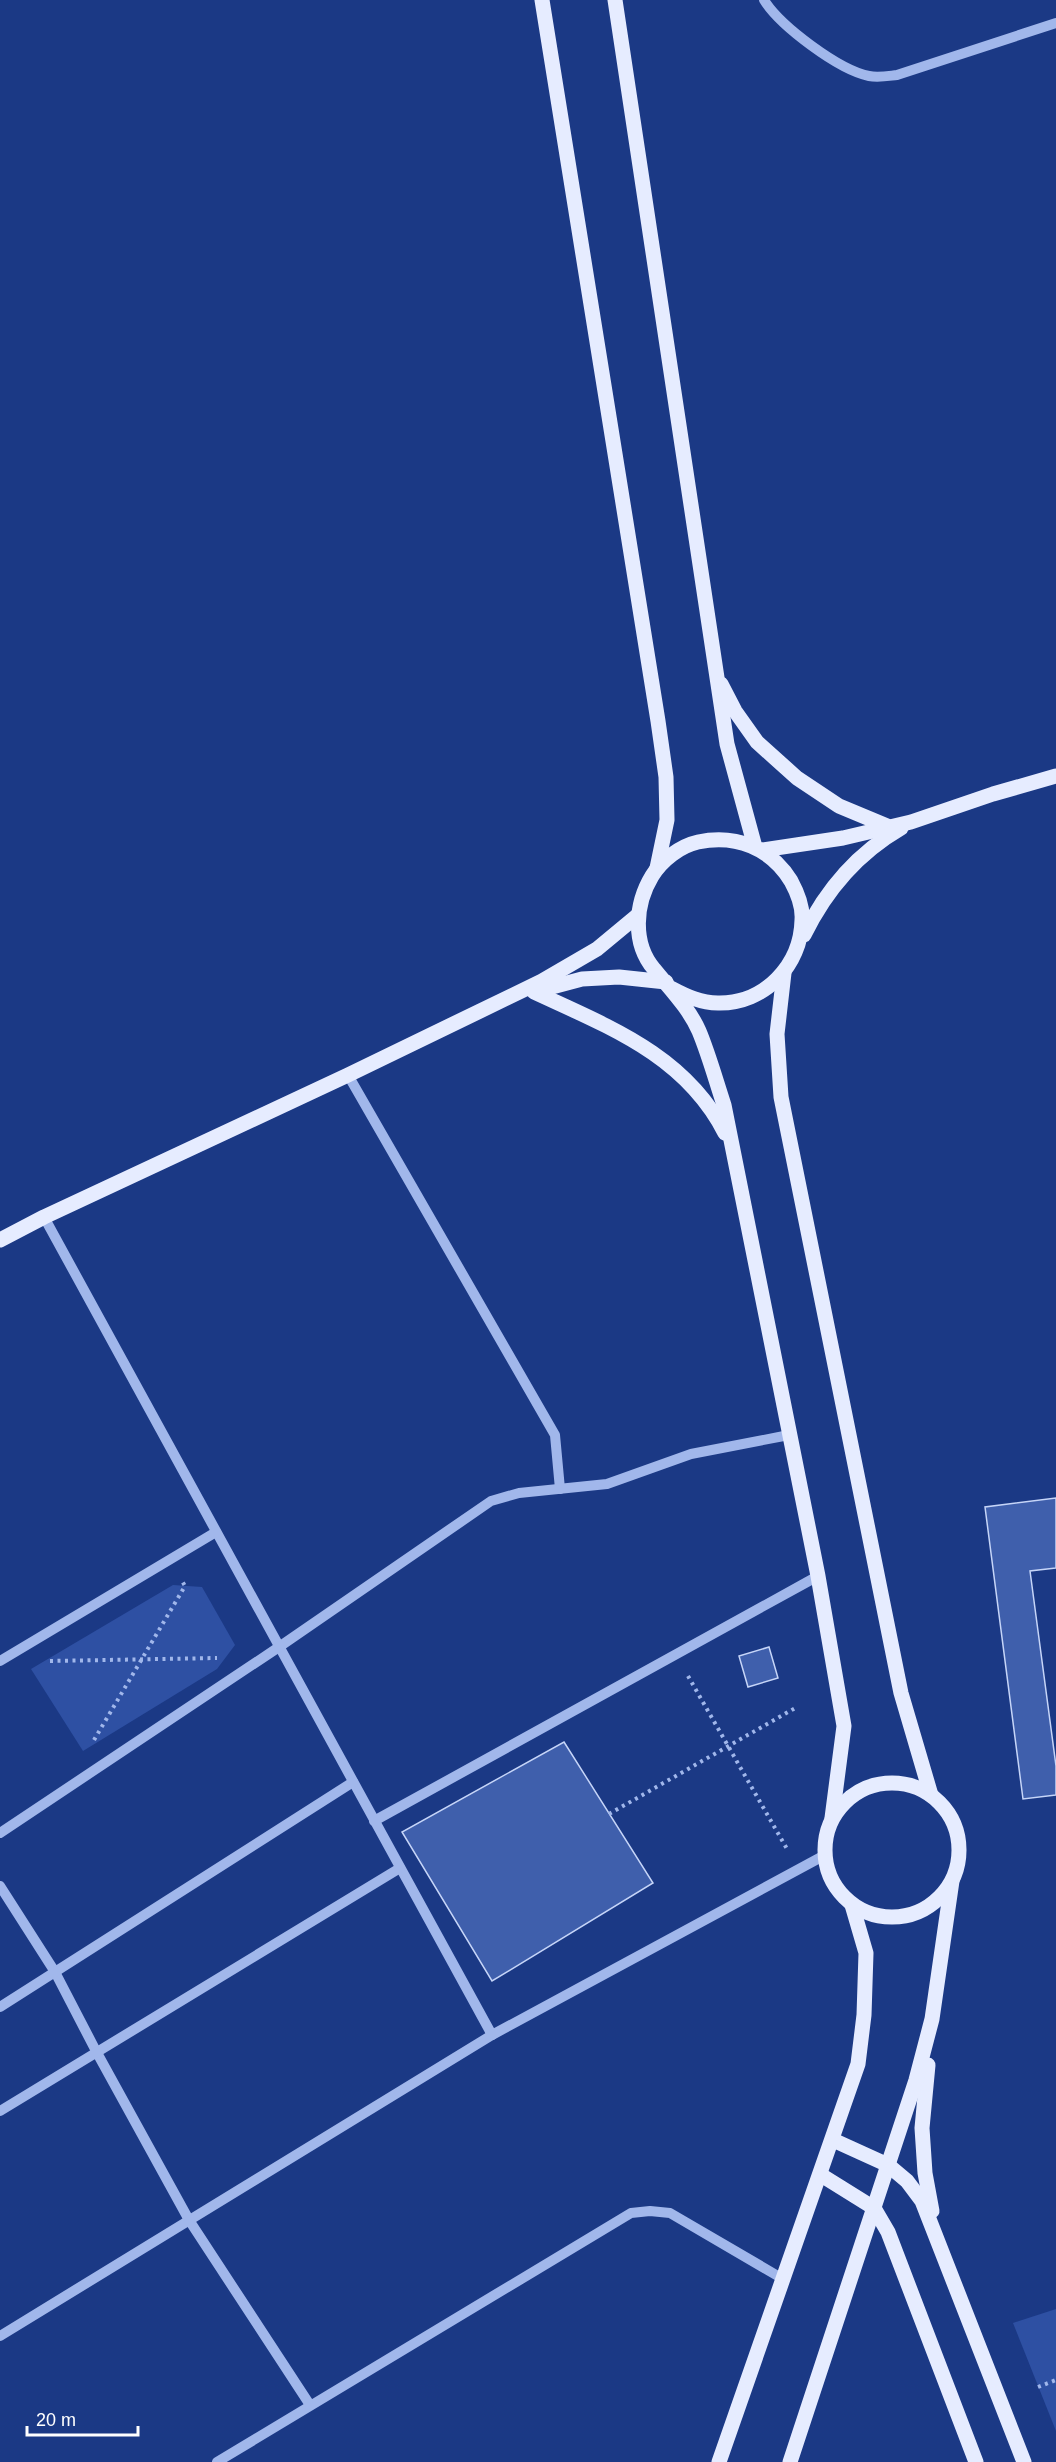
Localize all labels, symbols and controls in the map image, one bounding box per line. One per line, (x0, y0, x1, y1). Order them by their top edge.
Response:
scale bar (27, 2399, 138, 2437)
text: 20 m (36, 2410, 76, 2430)

